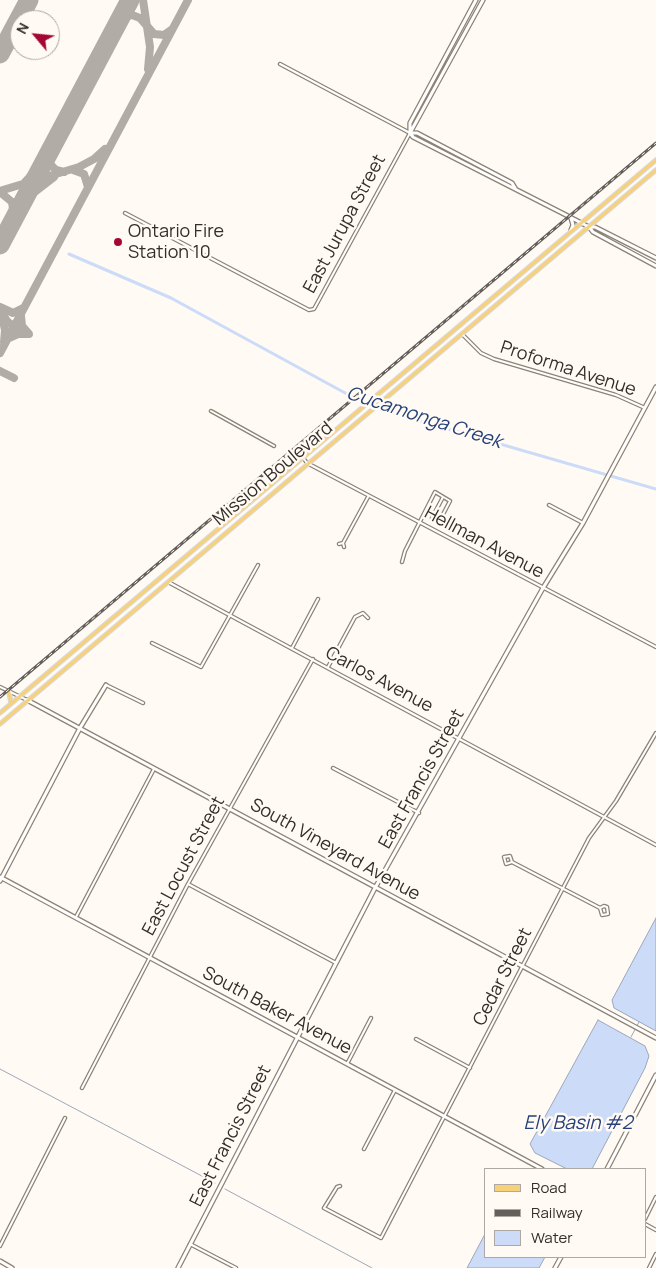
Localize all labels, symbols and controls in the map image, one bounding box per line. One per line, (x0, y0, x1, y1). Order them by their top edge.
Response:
north arrow (10, 10, 60, 60)
text: N (11, 19, 33, 37)
street label: East Jurupa Street (299, 151, 391, 297)
place label: Ontario Fire Station 10 (128, 221, 224, 264)
marker: Ontario Fire Station 10 (112, 236, 124, 248)
street label: Proforma Avenue (497, 337, 639, 401)
water label: Cucamonga Creek (343, 382, 505, 454)
street label: Mission Boulevard (209, 418, 337, 530)
street label: Hellman Avenue (420, 502, 548, 584)
street label: Carlos Avenue (321, 643, 437, 717)
street label: East Francis Street (375, 705, 469, 853)
street label: East Locust Street (138, 793, 230, 939)
street label: South Vineyard Avenue (246, 794, 424, 906)
street label: Cedar Street (469, 924, 537, 1030)
street label: South Baker Avenue (199, 963, 355, 1059)
street label: East Francis Street (186, 1062, 276, 1210)
water label: Ely Basin #2 (523, 1113, 633, 1135)
legend (483, 1168, 646, 1258)
text: Road (531, 1177, 567, 1198)
text: Railway (531, 1202, 583, 1223)
text: Water (531, 1227, 573, 1248)

